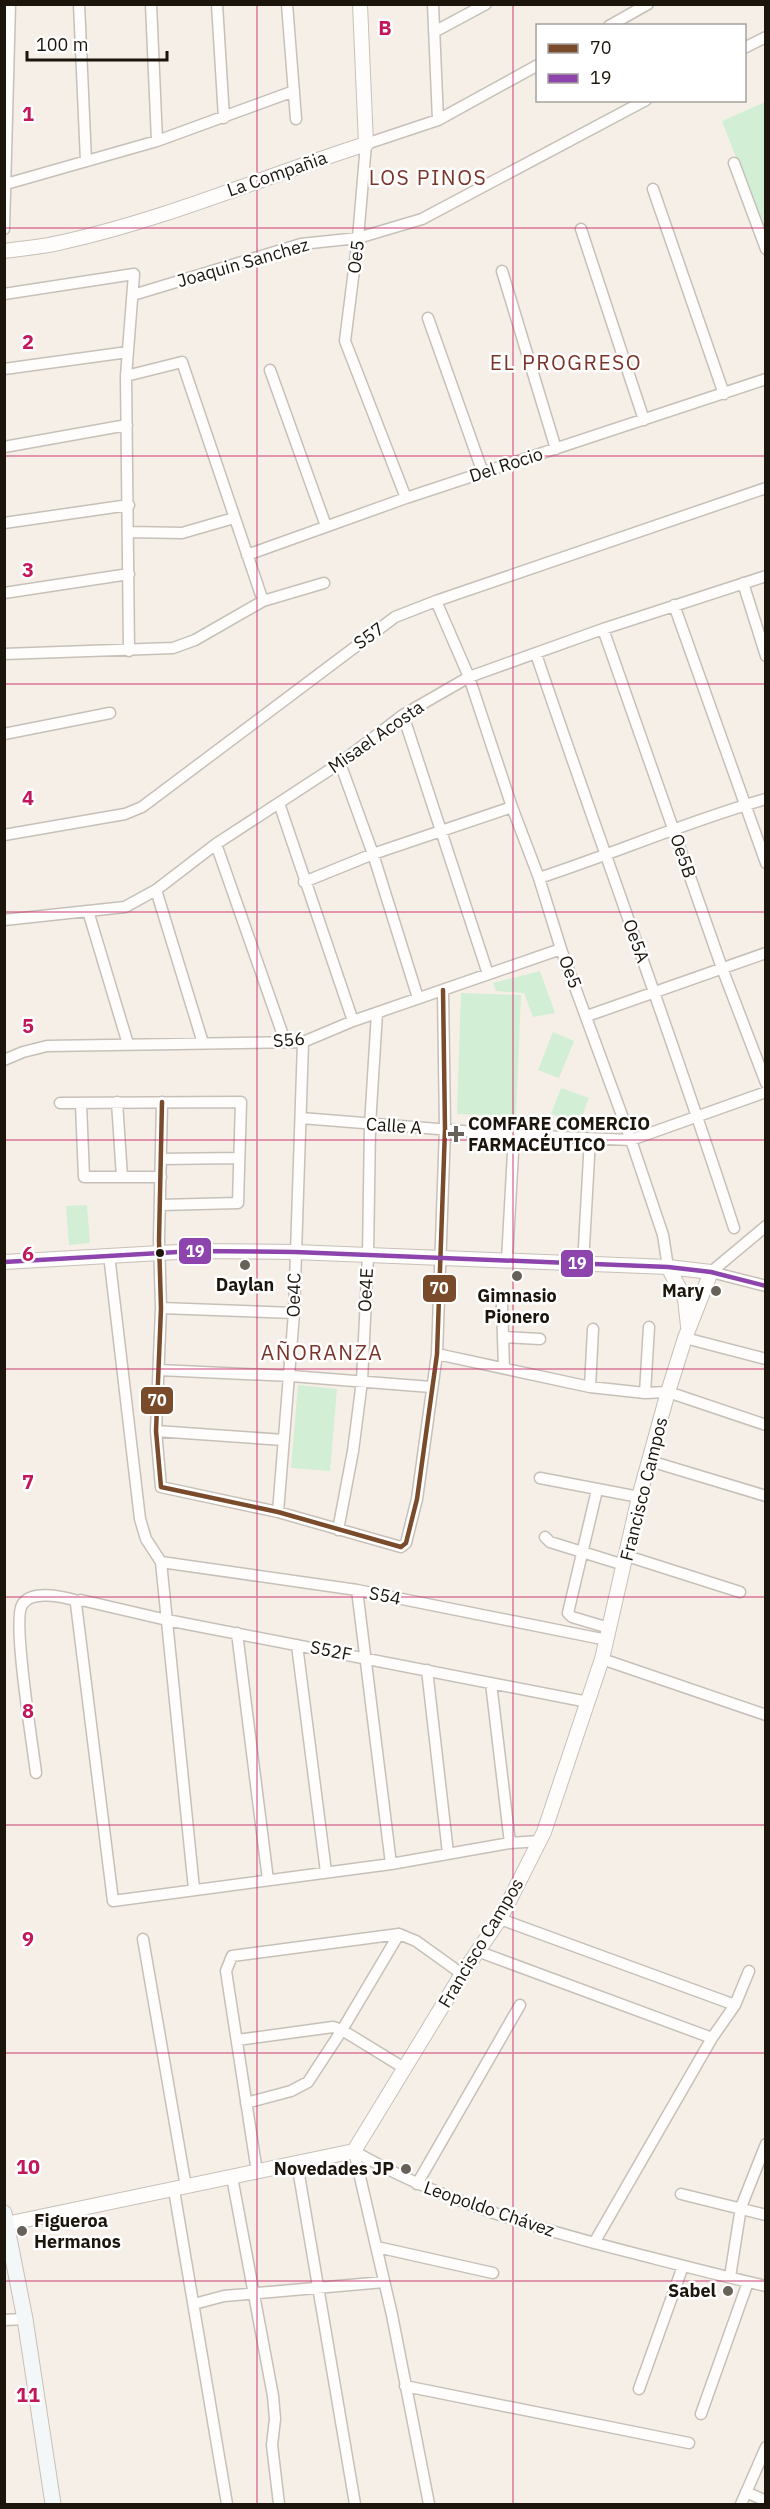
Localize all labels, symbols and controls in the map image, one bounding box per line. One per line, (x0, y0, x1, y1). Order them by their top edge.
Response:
text: B (378, 14, 392, 41)
scale bar (27, 24, 166, 62)
legend (536, 24, 746, 102)
text: 100 m (36, 33, 88, 56)
text: 70 (590, 36, 612, 59)
text: 19 (590, 66, 612, 89)
text: 1 (22, 100, 34, 127)
street label: La Compañia (224, 146, 330, 201)
district label: LOS PINOS (369, 163, 487, 191)
street label: Joaquin Sanchez (174, 233, 312, 292)
street label: Oe5 (342, 239, 369, 275)
text: 2 (22, 328, 34, 355)
district label: EL PROGRESO (490, 348, 642, 376)
street label: Del Rocio (466, 442, 546, 487)
text: 3 (22, 556, 34, 583)
street label: S57 (349, 617, 388, 654)
street label: Misael Acosta (323, 695, 428, 778)
text: 4 (22, 784, 34, 811)
street label: Oe5B (665, 831, 702, 881)
street label: Oe5A (618, 916, 655, 966)
street label: Oe5 (554, 952, 587, 992)
text: 5 (22, 1012, 34, 1039)
street label: S56 (272, 1027, 306, 1052)
street label: Calle A (365, 1112, 423, 1139)
place label: COMFARE COMERCIO FARMACÉUTICO (468, 1112, 650, 1156)
marker: COMFARE COMERCIO FARMACÉUTICO (449, 1127, 463, 1141)
line badge: 19 (178, 1237, 212, 1265)
text: 6 (22, 1240, 34, 1267)
text: 19 (185, 1241, 205, 1261)
unlabelled marker (154, 1247, 166, 1259)
line badge: 19 (560, 1249, 594, 1278)
text: 19 (567, 1253, 587, 1273)
marker: Daylan (238, 1258, 252, 1272)
street label: Oe4E (353, 1267, 378, 1313)
marker: Gimnasio Pionero (510, 1269, 524, 1283)
street label: Oe4C (282, 1272, 305, 1317)
place label: Daylan (216, 1273, 274, 1296)
line badge: 70 (422, 1274, 457, 1303)
text: 70 (429, 1278, 449, 1298)
place label: Mary (662, 1279, 704, 1302)
place label: Gimnasio Pionero (477, 1284, 557, 1328)
marker: Mary (709, 1284, 723, 1298)
district label: AÑORANZA (261, 1338, 383, 1366)
line badge: 70 (140, 1386, 174, 1415)
text: 70 (147, 1390, 167, 1410)
street label: Francisco Campos (615, 1415, 673, 1563)
text: 7 (22, 1468, 34, 1495)
street label: S54 (367, 1581, 403, 1610)
street label: S52F (308, 1635, 354, 1666)
text: 8 (22, 1697, 34, 1724)
street label: Francisco Campos (433, 1874, 528, 2012)
text: 9 (22, 1925, 34, 1952)
text: 10 (16, 2153, 40, 2180)
place label: Novedades JP (274, 2157, 394, 2180)
marker: Novedades JP (399, 2162, 413, 2176)
street label: Leopoldo Chávez (421, 2175, 558, 2242)
place label: Figueroa Hermanos (34, 2209, 121, 2253)
marker: Figueroa Hermanos (15, 2224, 29, 2238)
place label: Sabel (668, 2279, 717, 2302)
marker: Sabel (721, 2284, 735, 2298)
text: 11 (16, 2381, 40, 2408)

